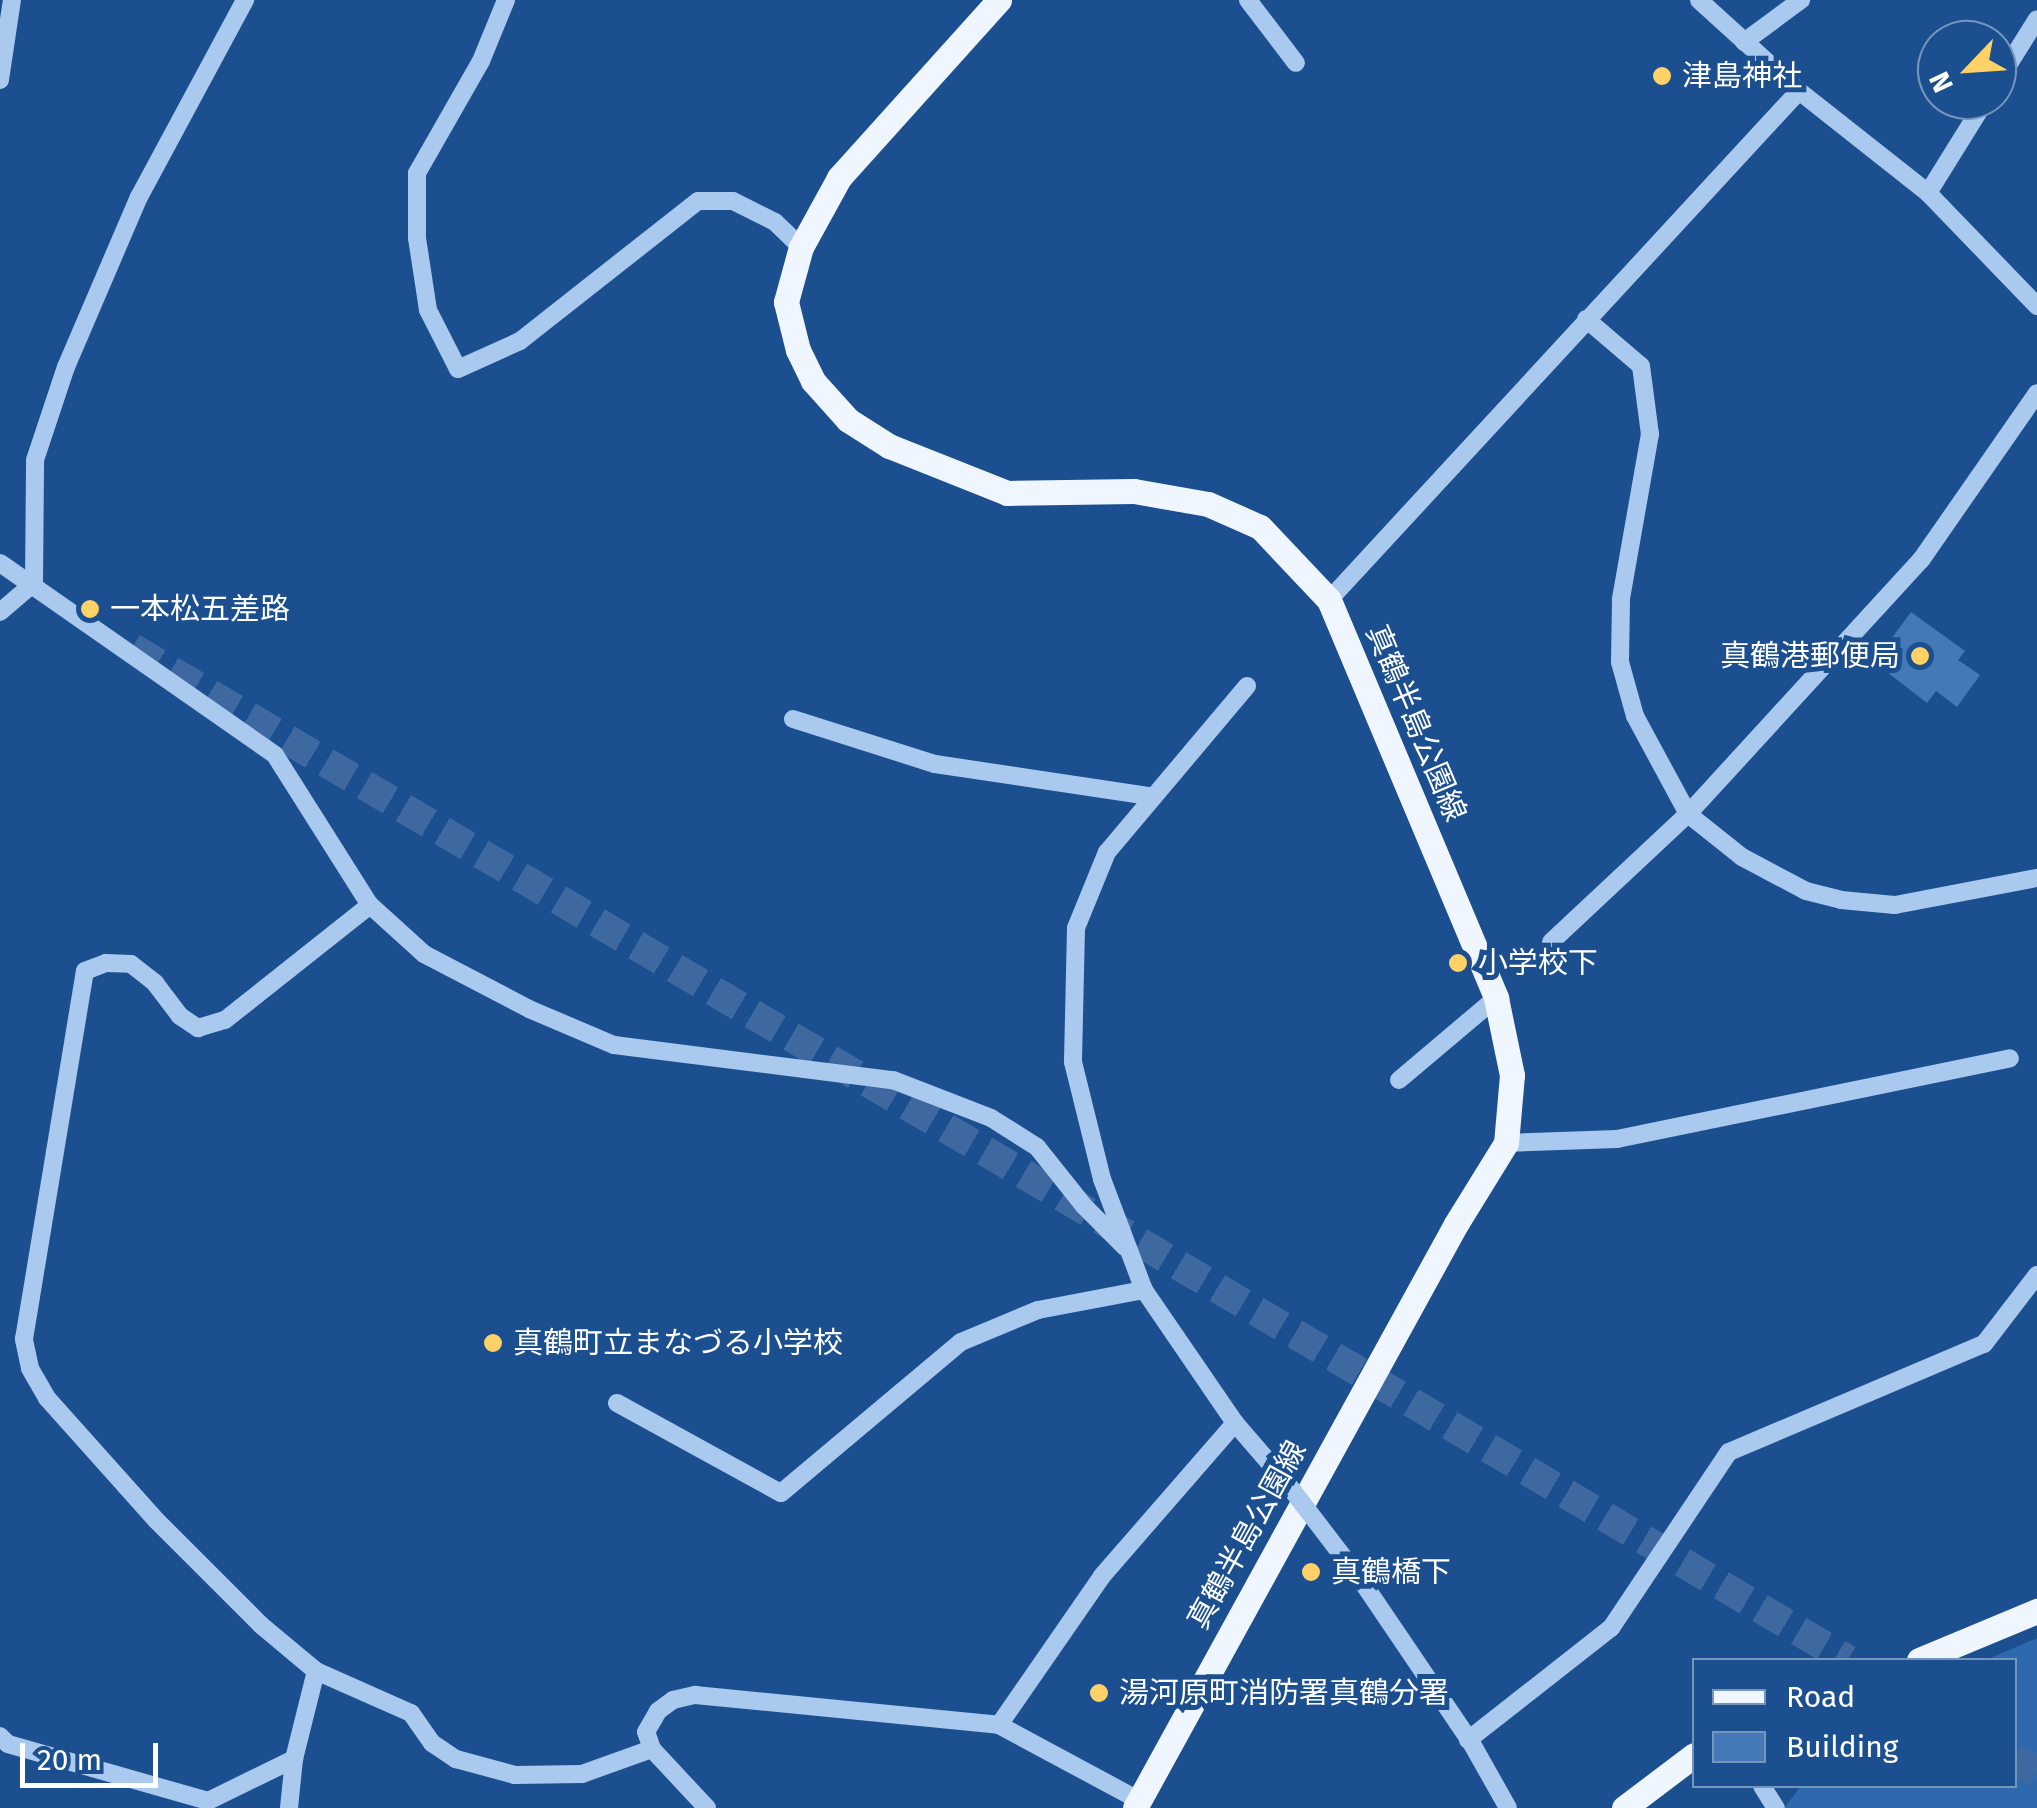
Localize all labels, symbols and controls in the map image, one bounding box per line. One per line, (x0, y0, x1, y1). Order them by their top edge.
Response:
north arrow (1917, 20, 2017, 120)
place label: 津島神社 (1682, 58, 1802, 94)
marker: 津島神社 (1651, 65, 1673, 87)
text: N (1922, 67, 1960, 97)
place label: 一本松五差路 (110, 591, 290, 627)
marker: 一本松五差路 (79, 598, 101, 620)
street label: 真鶴半島公園線 (1358, 619, 1474, 827)
place label: 真鶴港郵便局 (1720, 638, 1900, 674)
marker: 真鶴港郵便局 (1909, 645, 1931, 667)
place label: 小学校下 (1478, 945, 1598, 981)
marker: 小学校下 (1447, 952, 1469, 974)
place label: 真鶴町立まなづる小学校 (513, 1325, 843, 1361)
marker: 真鶴町立まなづる小学校 (482, 1332, 504, 1354)
street label: 真鶴半島公園線 (1180, 1434, 1314, 1636)
place label: 真鶴橋下 (1331, 1554, 1451, 1590)
marker: 真鶴橋下 (1300, 1561, 1322, 1583)
legend (1692, 1658, 2017, 1788)
place label: 湯河原町消防署真鶴分署 (1119, 1675, 1449, 1711)
text: Road (1786, 1679, 1855, 1715)
marker: 湯河原町消防署真鶴分署 (1088, 1682, 1110, 1704)
scale bar (25, 1723, 162, 1785)
text: Building (1786, 1729, 1898, 1765)
text: 20 m (37, 1742, 102, 1778)

